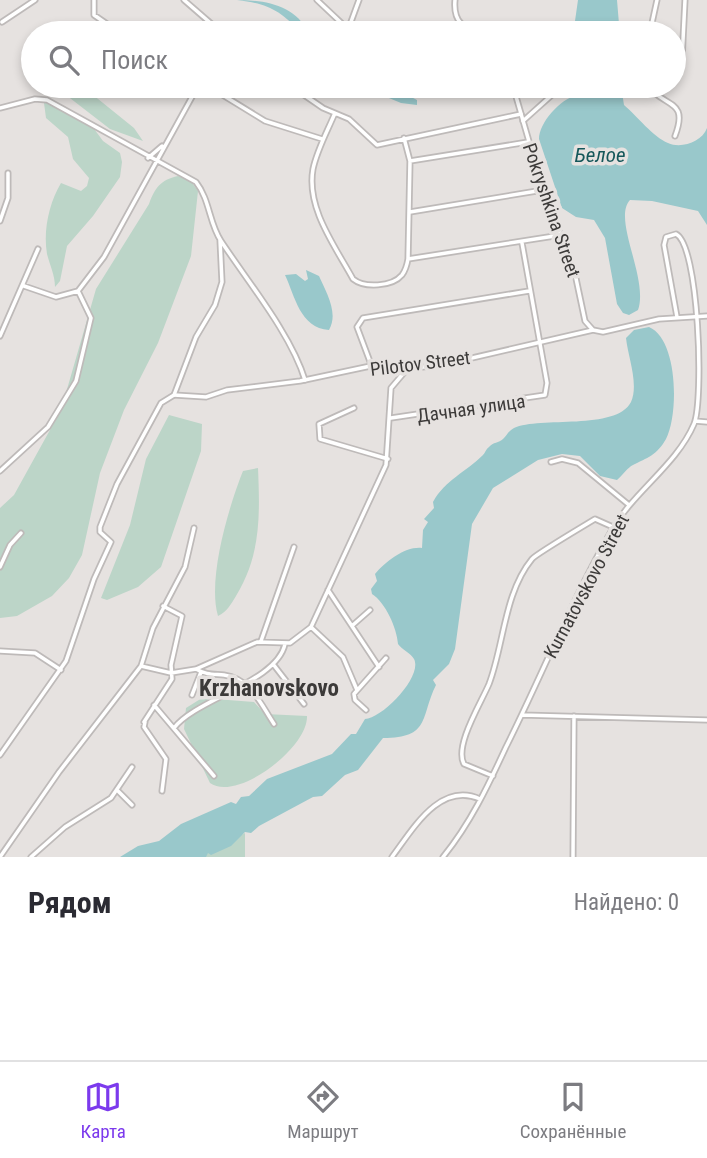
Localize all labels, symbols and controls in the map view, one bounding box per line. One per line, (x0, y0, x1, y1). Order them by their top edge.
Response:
search box (21, 21, 686, 98)
icon: search (45, 41, 83, 79)
text: Поиск (101, 45, 168, 75)
street label: Pokryshkina Street (518, 140, 585, 280)
water label: Белое (574, 143, 626, 167)
street label: Pilotov Street (369, 346, 471, 381)
street label: Дачная улица (415, 390, 527, 427)
street label: Kurnatovskovo Street (539, 510, 634, 662)
district label: Krzhanovskovo (199, 675, 339, 702)
text: Рядом (28, 885, 112, 920)
text: Найдено: 0 (574, 889, 679, 916)
tab: Карта (81, 1078, 126, 1143)
tab: Маршрут (287, 1078, 359, 1143)
tab: Сохранённые (520, 1078, 626, 1143)

